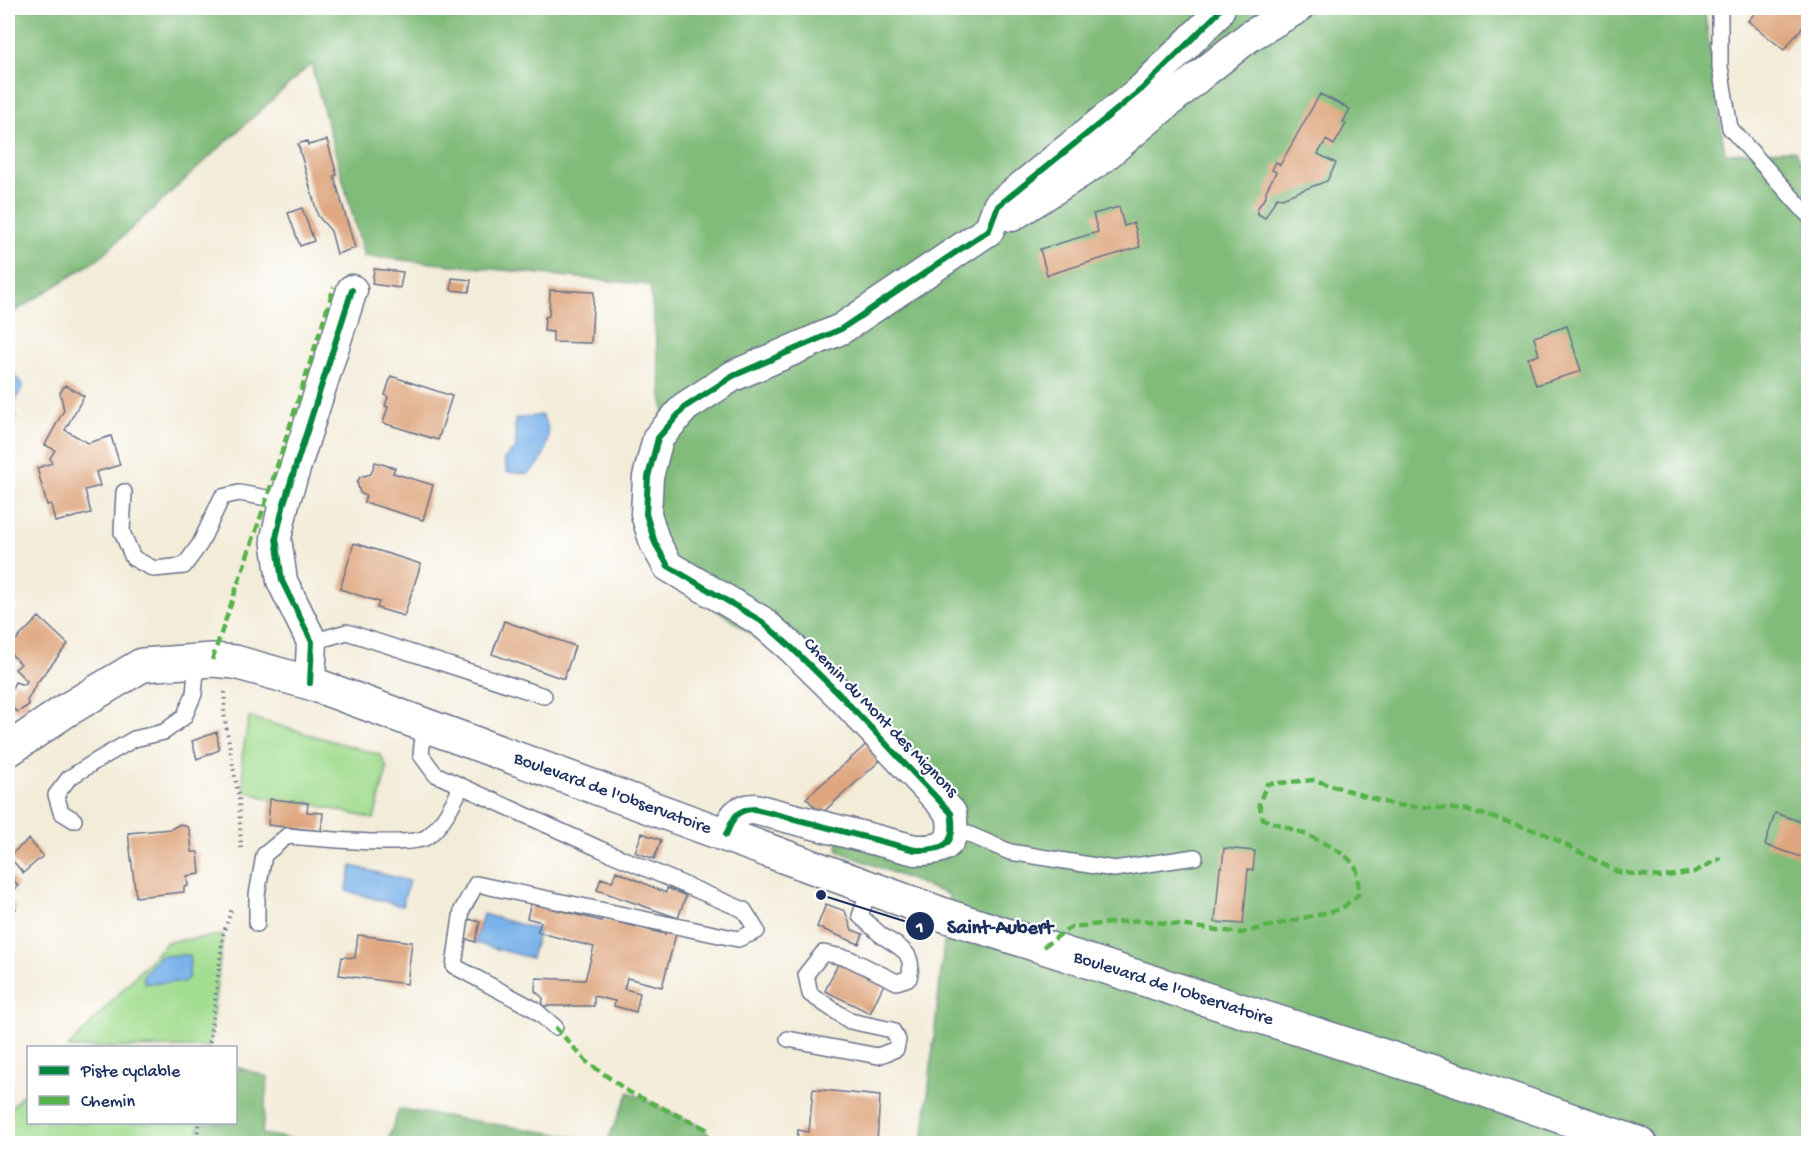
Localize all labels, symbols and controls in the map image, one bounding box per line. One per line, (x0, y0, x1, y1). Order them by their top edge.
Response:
street label: Chemin du Mont des Mignons (798, 634, 963, 803)
street label: Boulevard de l'Observatoire (510, 748, 715, 840)
callout: Saint-Aubert (905, 907, 1065, 945)
text: 1 (915, 918, 924, 939)
text: Saint-Aubert (947, 918, 1055, 941)
street label: Boulevard de l'Observatoire (1070, 946, 1277, 1031)
legend (27, 1046, 237, 1124)
text: Piste cyclable (80, 1062, 181, 1083)
text: Chemin (81, 1092, 135, 1113)

